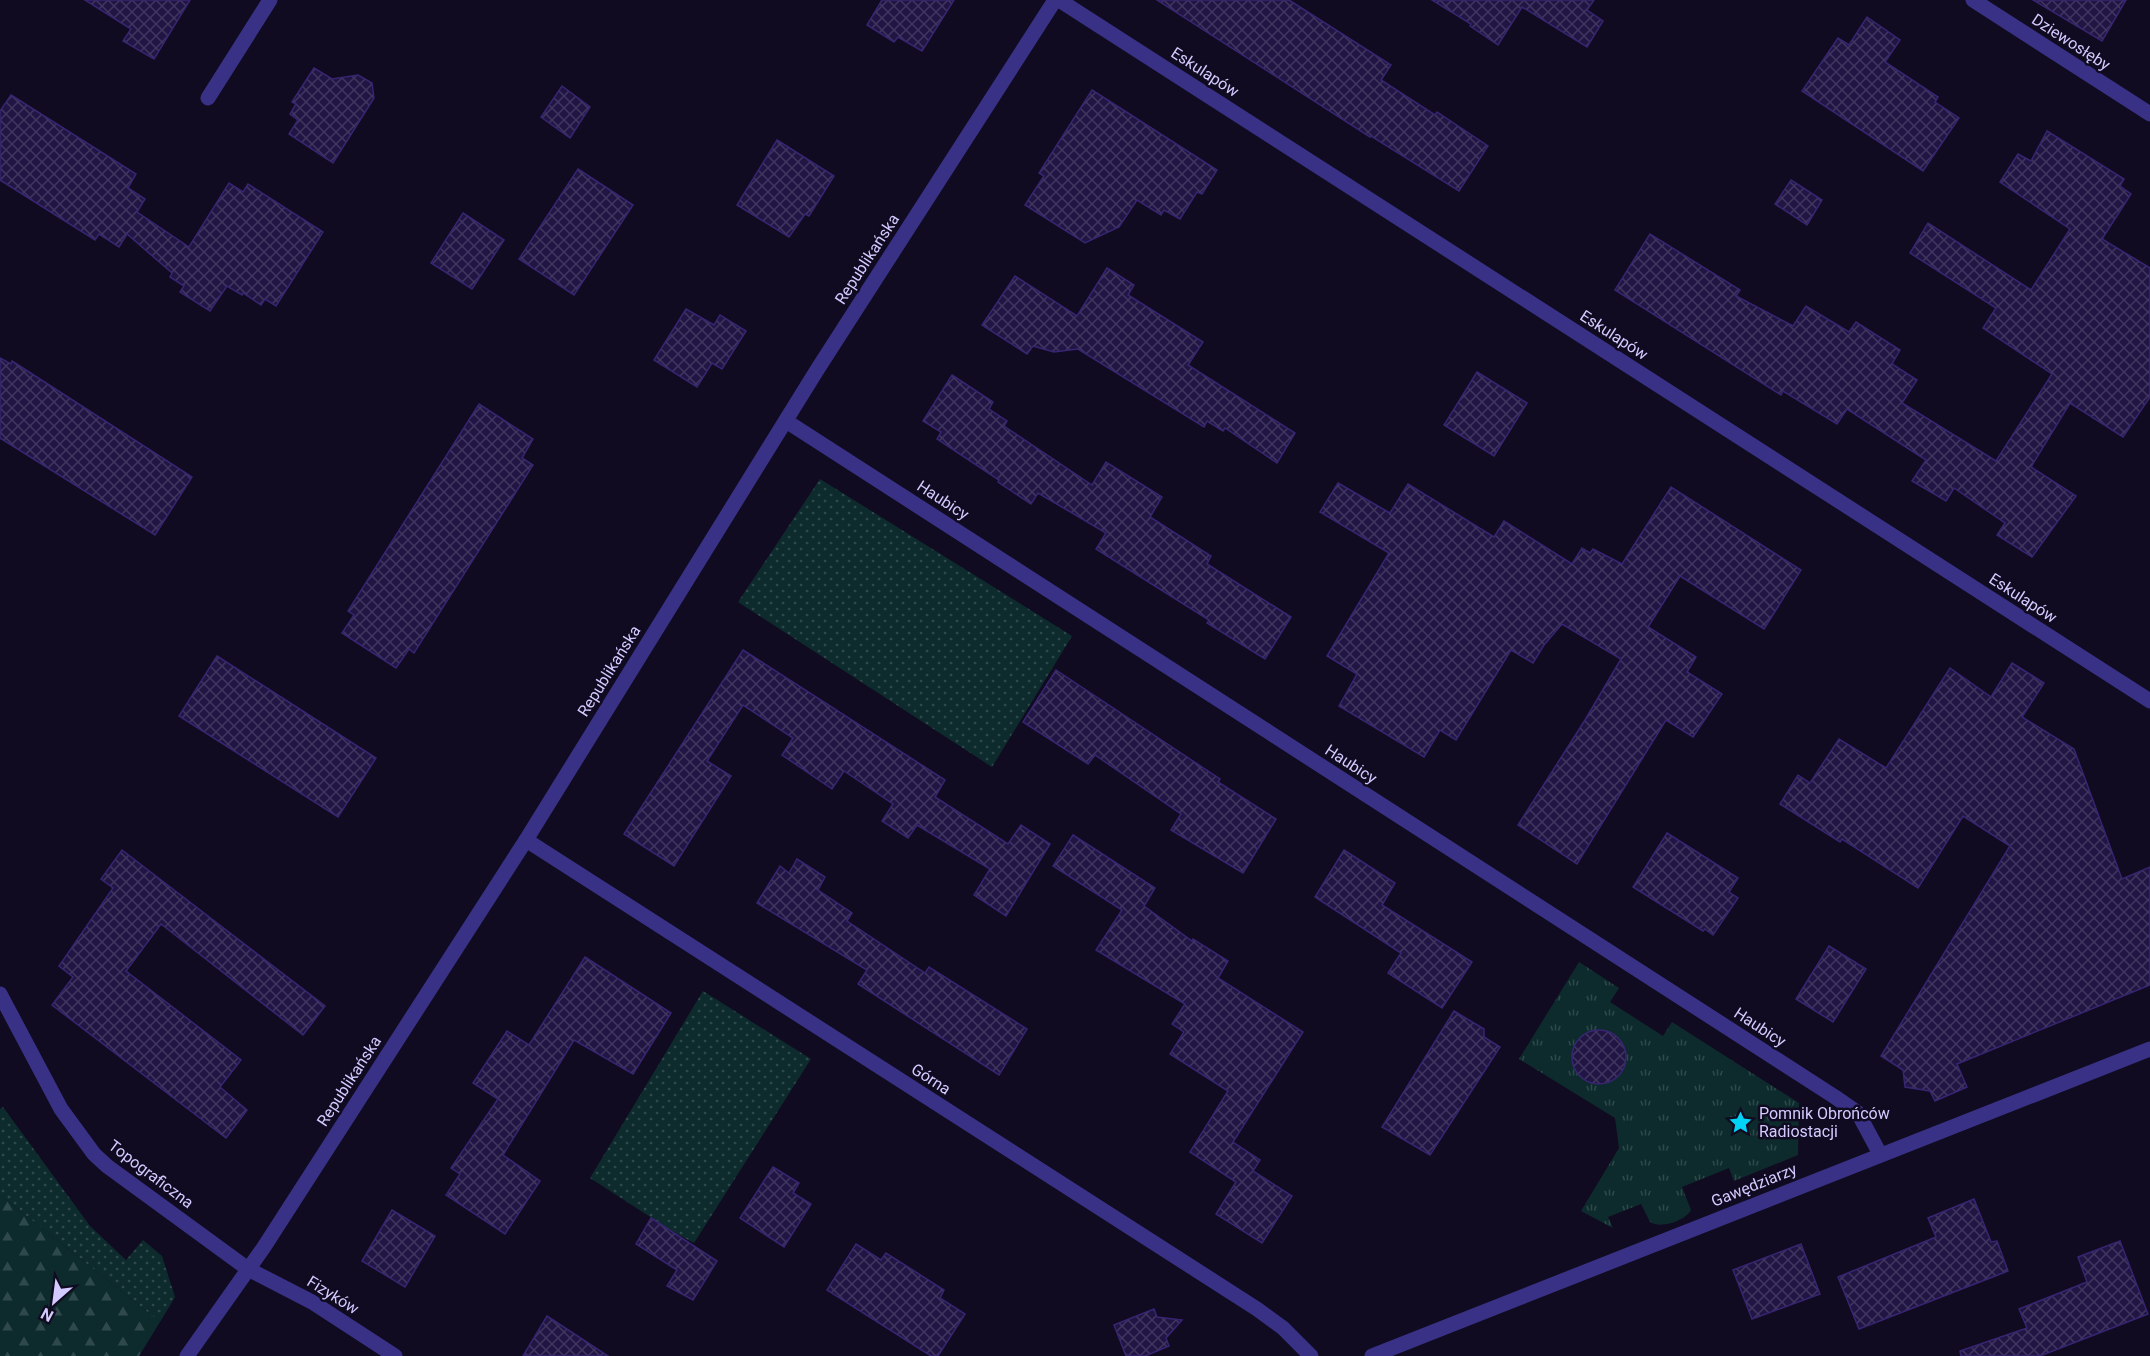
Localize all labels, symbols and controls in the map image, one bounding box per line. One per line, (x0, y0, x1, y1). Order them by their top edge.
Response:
street label: Dziewosłęby (2028, 10, 2114, 75)
street label: Eskulapów (1168, 43, 1242, 101)
street label: Republikańska (831, 210, 903, 308)
street label: Eskulapów (1577, 306, 1651, 364)
street label: Haubicy (914, 476, 973, 524)
street label: Eskulapów (1986, 569, 2060, 627)
street label: Republikańska (573, 622, 645, 720)
street label: Haubicy (1322, 740, 1381, 788)
street label: Haubicy (1731, 1003, 1790, 1051)
street label: Republikańska (313, 1032, 385, 1130)
street label: Górna (908, 1059, 954, 1099)
place label: Pomnik Obrońców Radiostacji (1759, 1104, 1890, 1141)
place icon: Pomnik Obrońców Radiostacji (1728, 1109, 1754, 1135)
street label: Topograficzna (105, 1136, 197, 1212)
street label: Gawędziarzy (1708, 1159, 1800, 1211)
north arrow (24, 1272, 84, 1332)
street label: Fizyków (304, 1272, 362, 1318)
text: N (38, 1304, 57, 1326)

